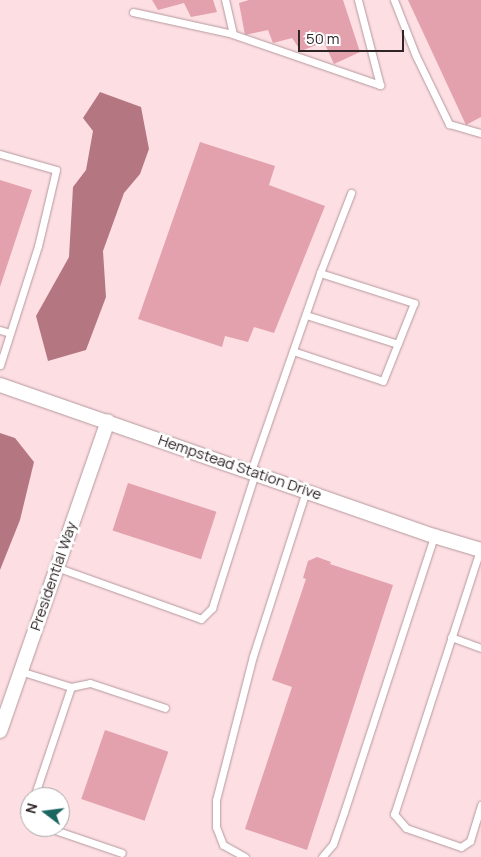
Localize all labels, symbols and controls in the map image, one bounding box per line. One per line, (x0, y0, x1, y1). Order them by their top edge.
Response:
scale bar (301, 20, 407, 52)
text: 50 m (306, 28, 340, 49)
street label: Hempstead Station Drive (156, 431, 324, 503)
street label: Presidential Way (26, 519, 80, 633)
north arrow (20, 787, 70, 837)
text: N (21, 801, 41, 816)

